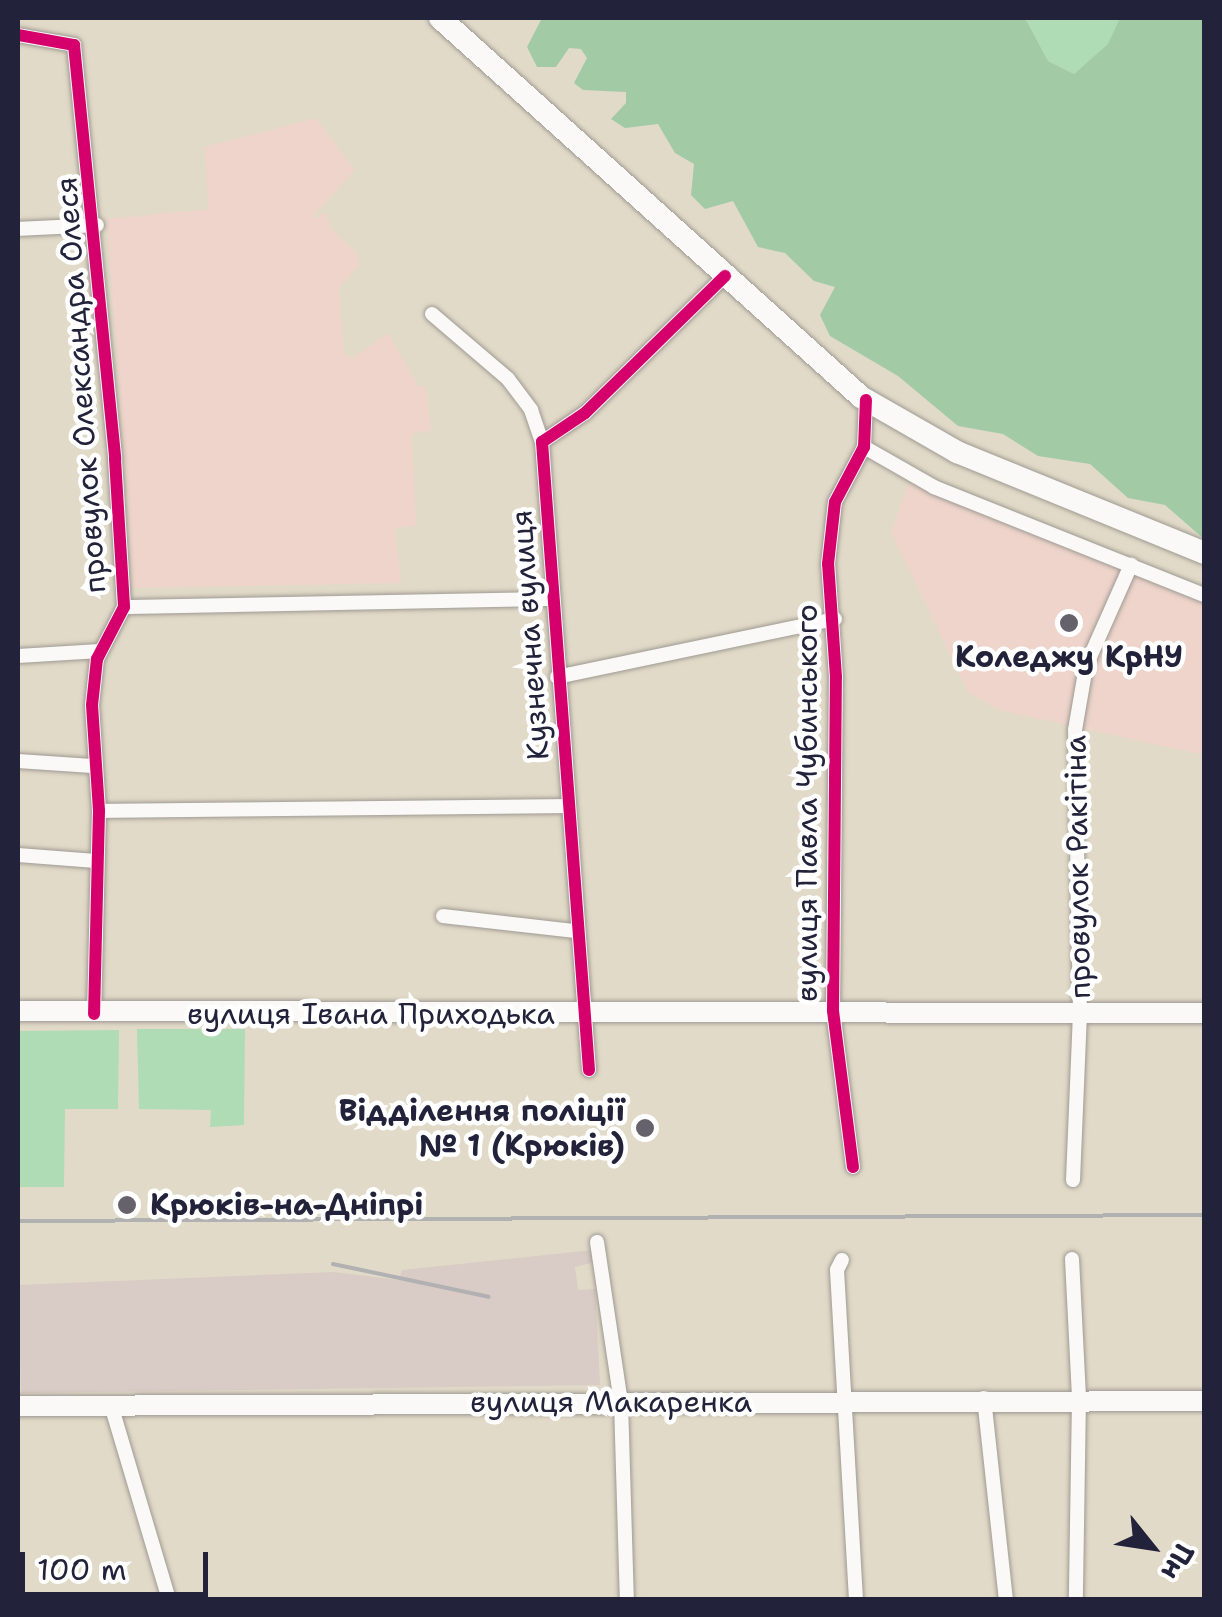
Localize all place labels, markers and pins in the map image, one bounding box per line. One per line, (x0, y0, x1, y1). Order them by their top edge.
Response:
marker: Коледжу КрНУ (1058, 612, 1080, 634)
place label: Коледжу КрНУ (955, 639, 1183, 675)
place label: Відділення поліції № 1 (Крюків) (339, 1093, 625, 1164)
marker: Відділення поліції № 1 (Крюків) (634, 1117, 656, 1139)
place label: Крюків-на-Дніпрі (150, 1187, 423, 1223)
marker: Крюків-на-Дніпрі (114, 1192, 140, 1218)

